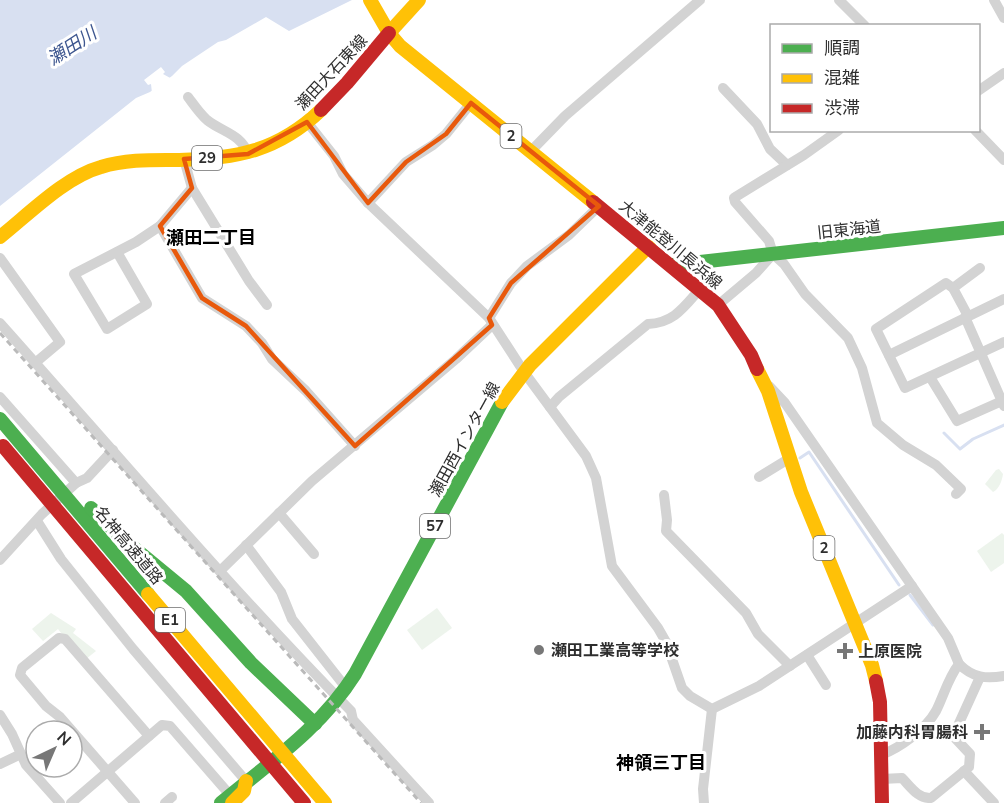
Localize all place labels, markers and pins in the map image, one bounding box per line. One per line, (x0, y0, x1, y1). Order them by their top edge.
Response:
place label: 瀬田工業高等学校 (551, 640, 679, 662)
place label: 上原医院 (858, 641, 922, 663)
marker: 上原医院 (836, 642, 854, 660)
marker: 瀬田工業高等学校 (532, 643, 546, 657)
place label: 加藤内科胃腸科 (856, 722, 968, 744)
marker: 加藤内科胃腸科 (973, 723, 991, 741)

